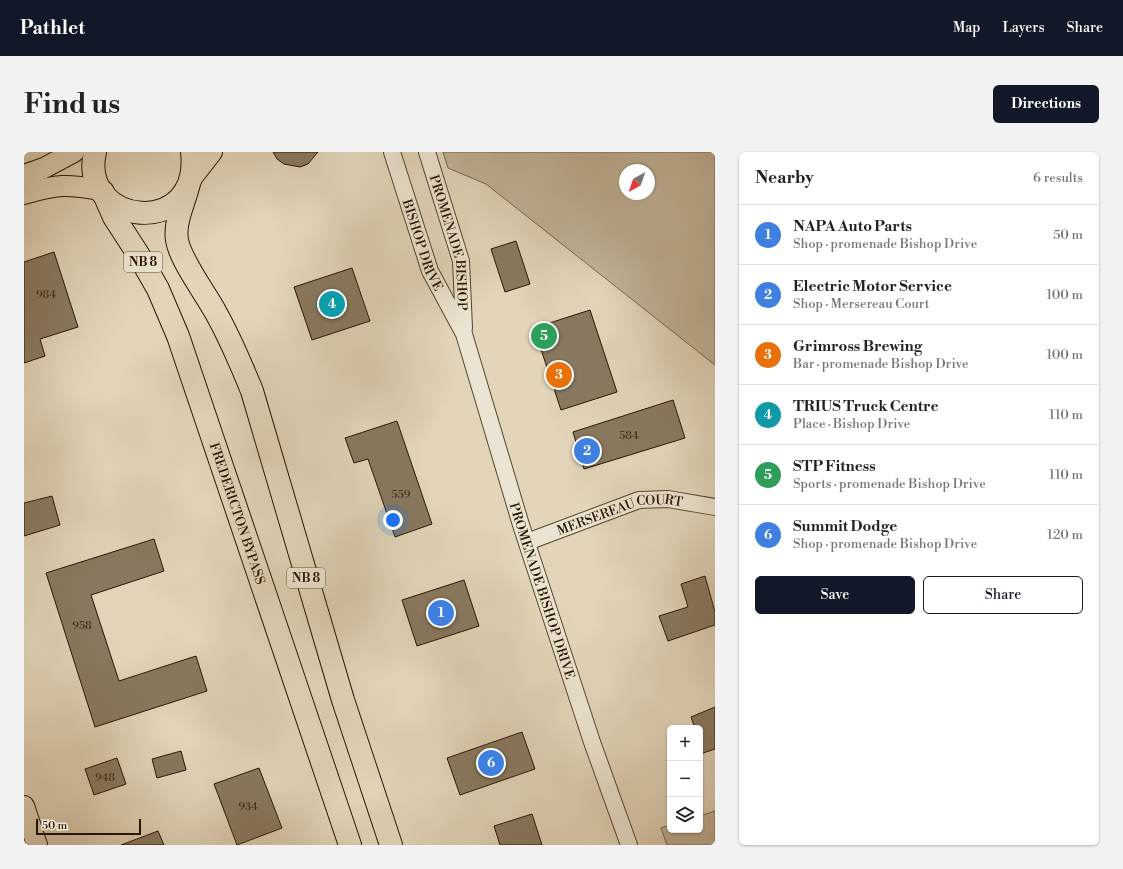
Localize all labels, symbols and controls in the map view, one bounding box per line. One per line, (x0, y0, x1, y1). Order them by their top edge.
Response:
text: Pathlet (20, 16, 85, 40)
text: Map (953, 19, 980, 37)
text: Layers (1002, 19, 1045, 37)
text: Share (1067, 19, 1103, 37)
button: Directions (993, 85, 1099, 123)
text: Find us (24, 87, 120, 122)
north arrow (619, 164, 655, 200)
text: Nearby (755, 167, 814, 189)
text: 6 results (1033, 170, 1083, 186)
street label: PROMENADE BISHOP (426, 173, 470, 311)
street label: BISHOP DRIVE (398, 197, 446, 294)
text: NAPA Auto Parts (793, 217, 912, 236)
text: 1 (765, 227, 771, 243)
text: 50 m (1053, 227, 1083, 243)
text: Shop · promenade Bishop Drive (793, 236, 977, 252)
road number: NB 8 (124, 252, 162, 272)
text: Electric Motor Service (793, 277, 952, 296)
text: 2 (764, 287, 772, 303)
text: 100 m (1047, 287, 1083, 303)
house number: 984 (36, 288, 57, 302)
pin: 4 (319, 289, 345, 319)
text: Shop · Mersereau Court (793, 296, 929, 312)
pin: 5 (531, 321, 557, 351)
text: Grimross Brewing (793, 337, 922, 356)
text: 3 (764, 347, 772, 363)
text: 100 m (1047, 347, 1083, 363)
text: Bar · promenade Bishop Drive (793, 356, 969, 372)
pin: 3 (546, 360, 572, 390)
text: TRIUS Truck Centre (793, 397, 939, 416)
text: 4 (764, 407, 772, 423)
text: 110 m (1049, 407, 1083, 423)
text: Place · Bishop Drive (793, 416, 910, 432)
house number: 584 (619, 429, 639, 443)
pin: 2 (574, 436, 600, 466)
street label: FREDERICTON BYPASS (206, 441, 268, 587)
text: STP Fitness (793, 457, 876, 476)
text: 5 (764, 467, 772, 483)
text: 110 m (1049, 467, 1083, 483)
text: Sports · promenade Bishop Drive (793, 476, 986, 492)
house number: 559 (392, 488, 411, 502)
street label: MERSEREAU COURT (555, 492, 684, 539)
street label: PROMENADE BISHOP DRIVE (506, 501, 578, 681)
your location (383, 510, 403, 530)
text: Summit Dodge (793, 517, 897, 536)
text: 6 (764, 527, 772, 543)
text: 120 m (1047, 527, 1083, 543)
text: Shop · promenade Bishop Drive (793, 536, 977, 552)
road number: NB 8 (287, 568, 325, 588)
button: Save (755, 576, 915, 614)
button: Share (923, 576, 1083, 614)
pin: 1 (428, 598, 454, 628)
house number: 958 (72, 619, 92, 633)
map controls (667, 725, 703, 833)
button: + (667, 725, 703, 761)
pin: 6 (478, 748, 504, 778)
button: − (667, 761, 703, 797)
house number: 948 (95, 771, 115, 785)
button: layers (667, 797, 703, 833)
house number: 934 (238, 800, 258, 814)
scale bar (36, 817, 141, 836)
text: 50 m (42, 819, 67, 833)

